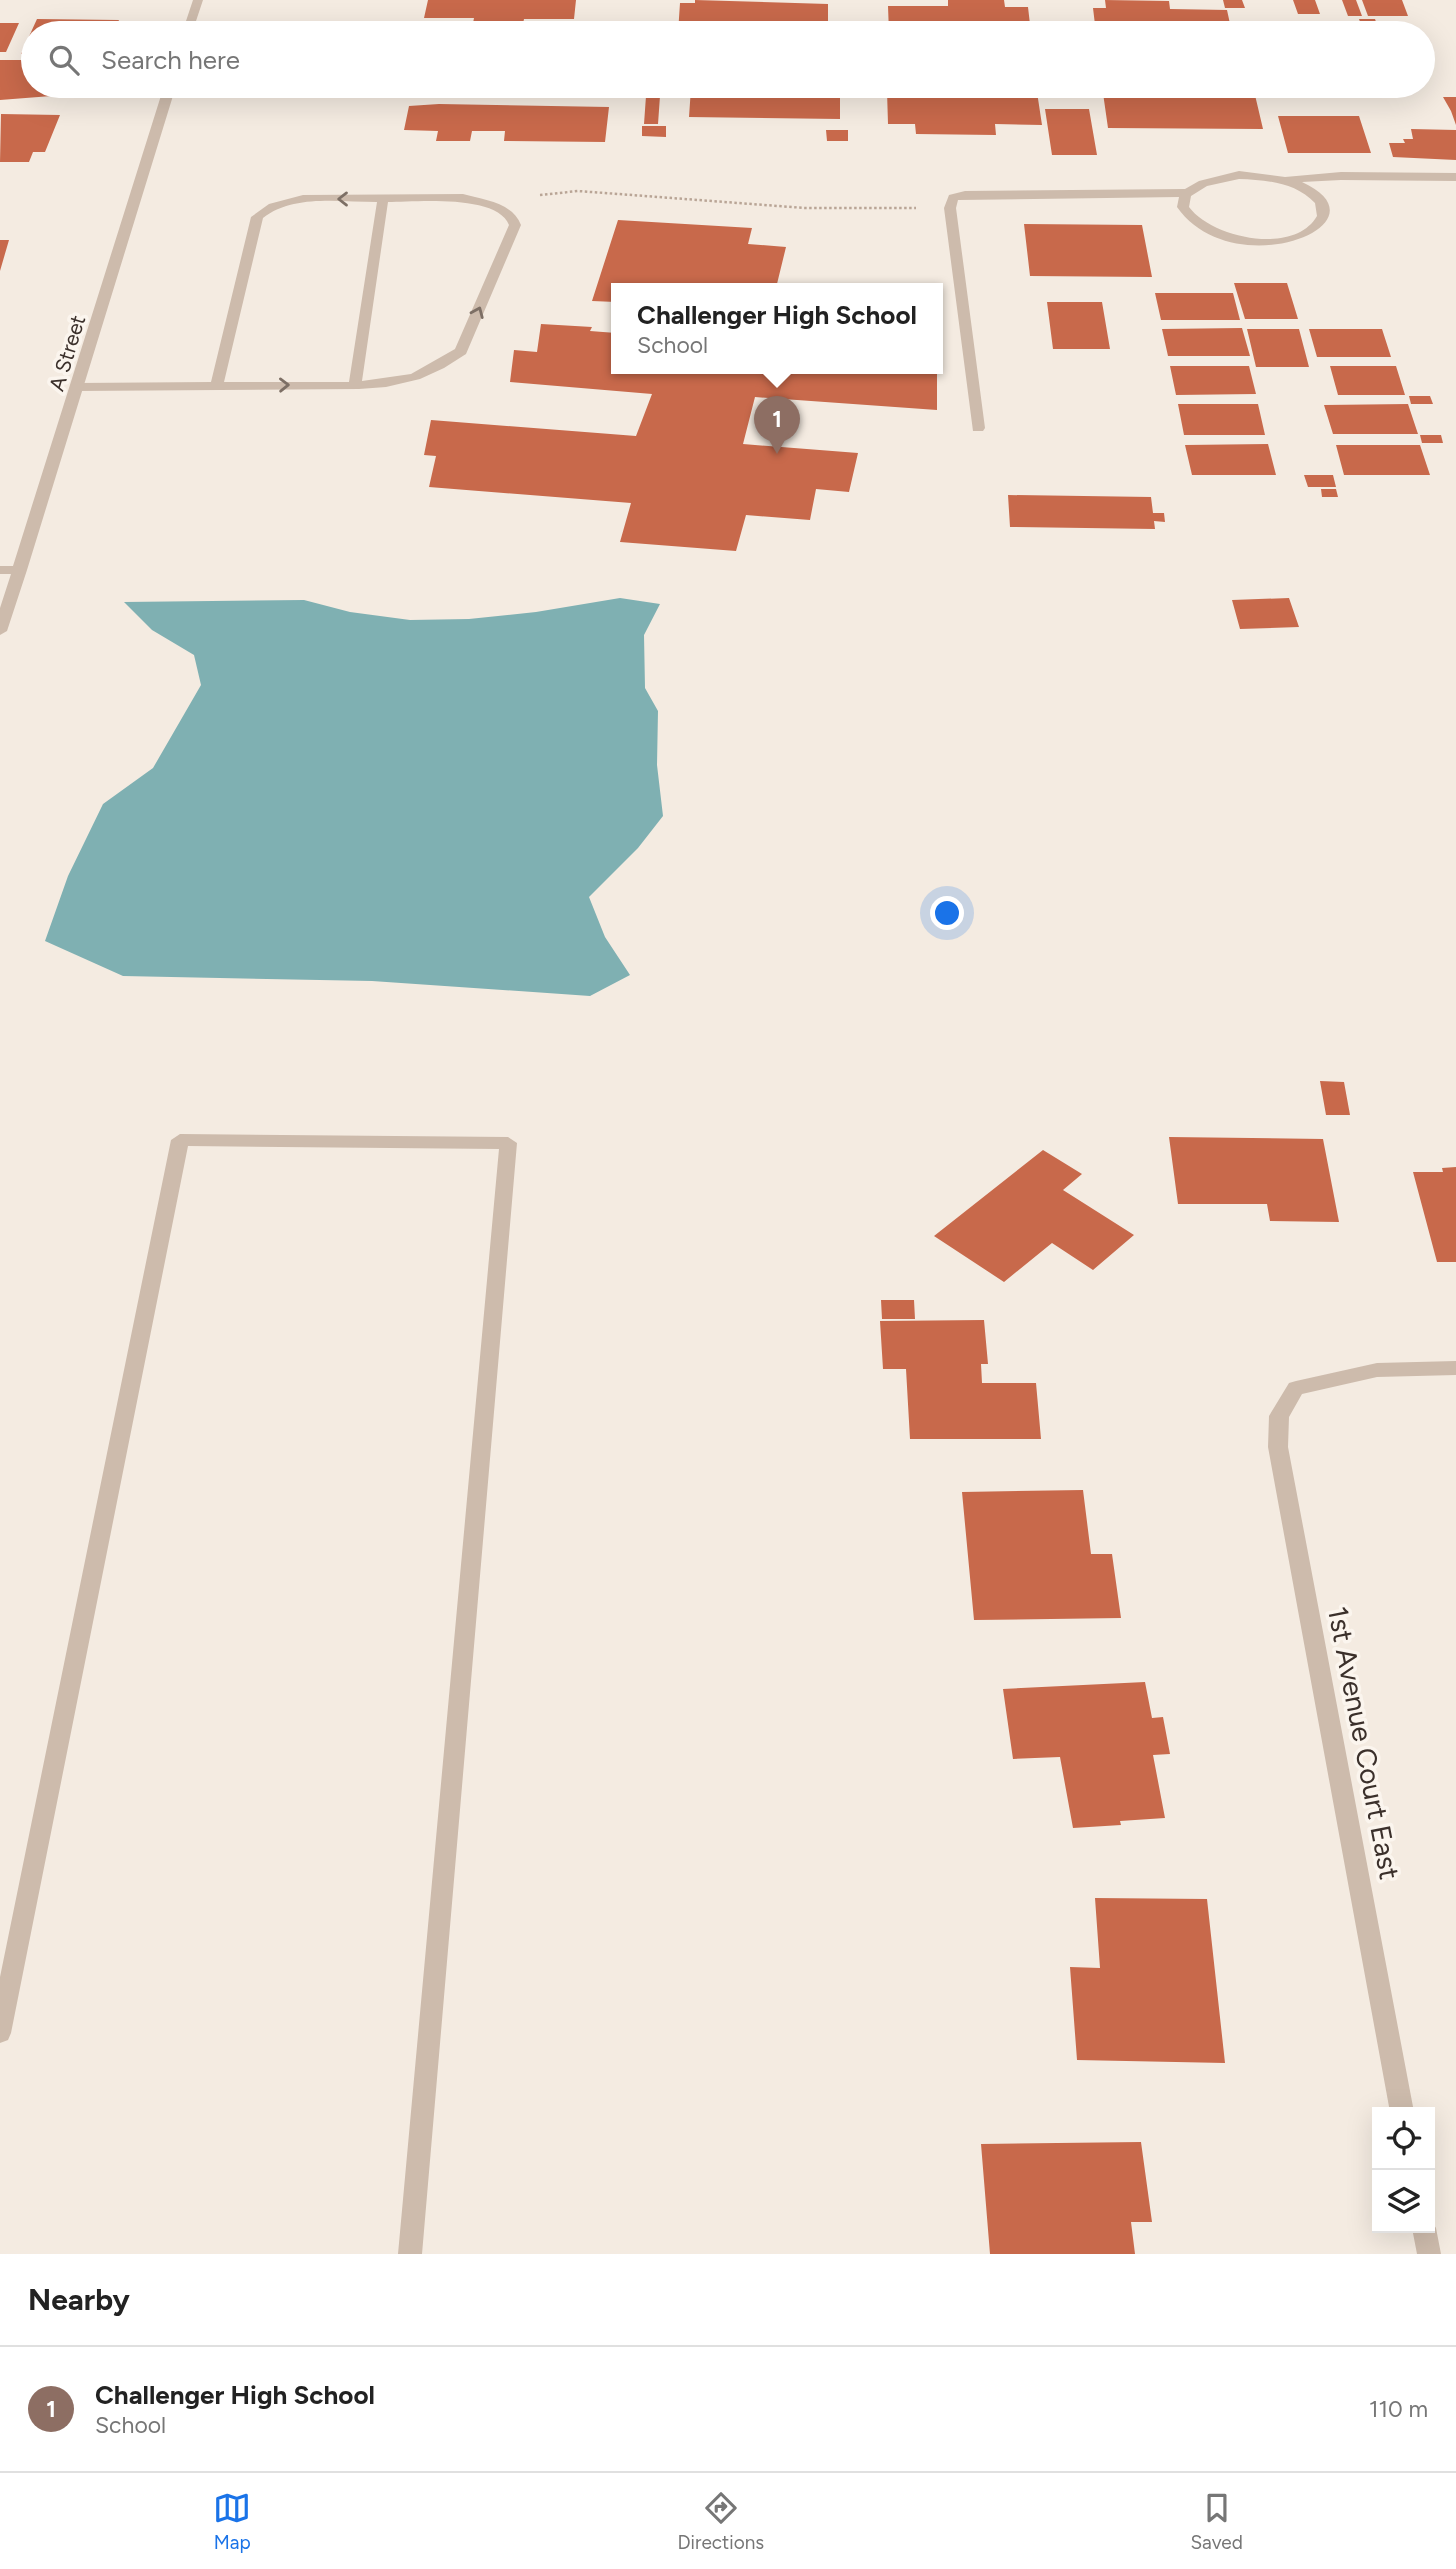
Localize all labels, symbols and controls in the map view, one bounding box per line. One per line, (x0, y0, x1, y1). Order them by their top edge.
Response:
search box (21, 21, 1435, 98)
icon: search (45, 41, 83, 79)
text: Search here (101, 44, 240, 76)
one-way arrow (337, 191, 348, 207)
popup (611, 283, 943, 374)
text: Challenger High School (637, 299, 917, 331)
one-way arrow (470, 307, 484, 319)
street label: A Street (44, 312, 90, 394)
text: School (637, 331, 708, 359)
one-way arrow (279, 377, 290, 393)
pin: 1 (754, 396, 800, 454)
your location (930, 896, 964, 930)
street label: 1st Avenue Court East (1321, 1604, 1407, 1882)
map controls (1372, 2107, 1435, 2233)
button: locate (1372, 2107, 1435, 2170)
button: layers (1372, 2170, 1435, 2233)
text: Nearby (28, 2281, 130, 2318)
text: Challenger High School (95, 2379, 375, 2411)
text: 1 (46, 2395, 56, 2423)
text: 110 m (1369, 2395, 1428, 2423)
text: School (95, 2411, 166, 2439)
tab: Map (213, 2489, 251, 2554)
tab: Directions (677, 2489, 764, 2554)
tab: Saved (1190, 2489, 1243, 2554)

